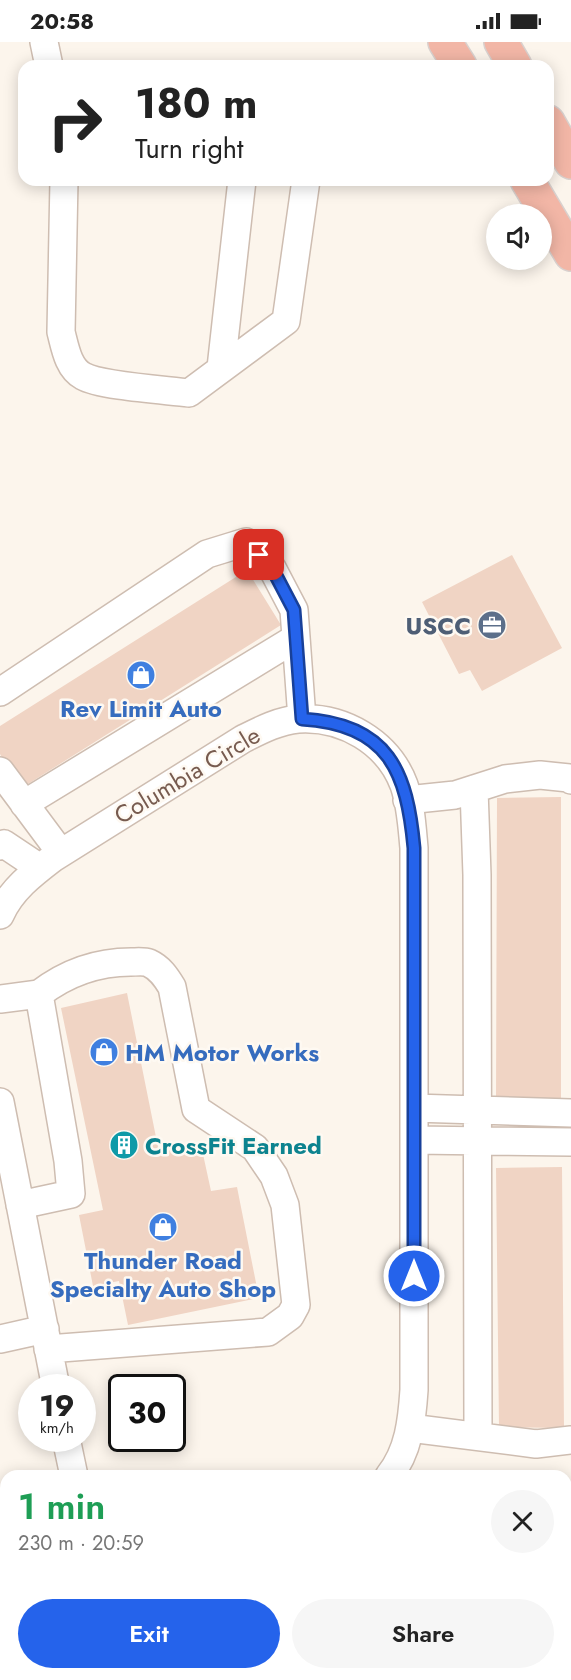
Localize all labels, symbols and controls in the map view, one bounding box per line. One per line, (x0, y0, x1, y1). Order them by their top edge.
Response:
text: 20:58 (30, 5, 94, 37)
text: 180 m (135, 73, 258, 134)
icon: right (36, 84, 114, 162)
text: Turn right (135, 129, 243, 168)
map controls (486, 204, 552, 270)
button: sound (486, 204, 552, 270)
pin (233, 529, 284, 580)
icon: arrive (242, 538, 275, 571)
place label: USCC (406, 608, 471, 643)
office icon: USCC (476, 609, 508, 641)
shop icon: Rev Limit Auto (125, 659, 157, 691)
place label: Rev Limit Auto (60, 691, 222, 726)
street label: Columbia Circle (107, 718, 267, 832)
place label: HM Motor Works (125, 1035, 319, 1070)
shop icon: HM Motor Works (88, 1036, 120, 1068)
place label: CrossFit Earned (145, 1128, 322, 1163)
building icon: CrossFit Earned (108, 1129, 140, 1161)
shop icon: Thunder Road Specialty Auto Shop (147, 1211, 179, 1243)
place label: Thunder Road Specialty Auto Shop (50, 1243, 276, 1306)
position arrow (382, 1244, 446, 1308)
speed limit sign: 30 (108, 1374, 186, 1452)
text: 19 (39, 1384, 75, 1427)
text: km/h (40, 1417, 74, 1439)
text: 1 min (18, 1480, 105, 1532)
button: close (491, 1490, 554, 1553)
text: 230 m · 20:59 (18, 1529, 144, 1558)
button: Exit (18, 1599, 280, 1668)
button: Share (292, 1599, 554, 1668)

